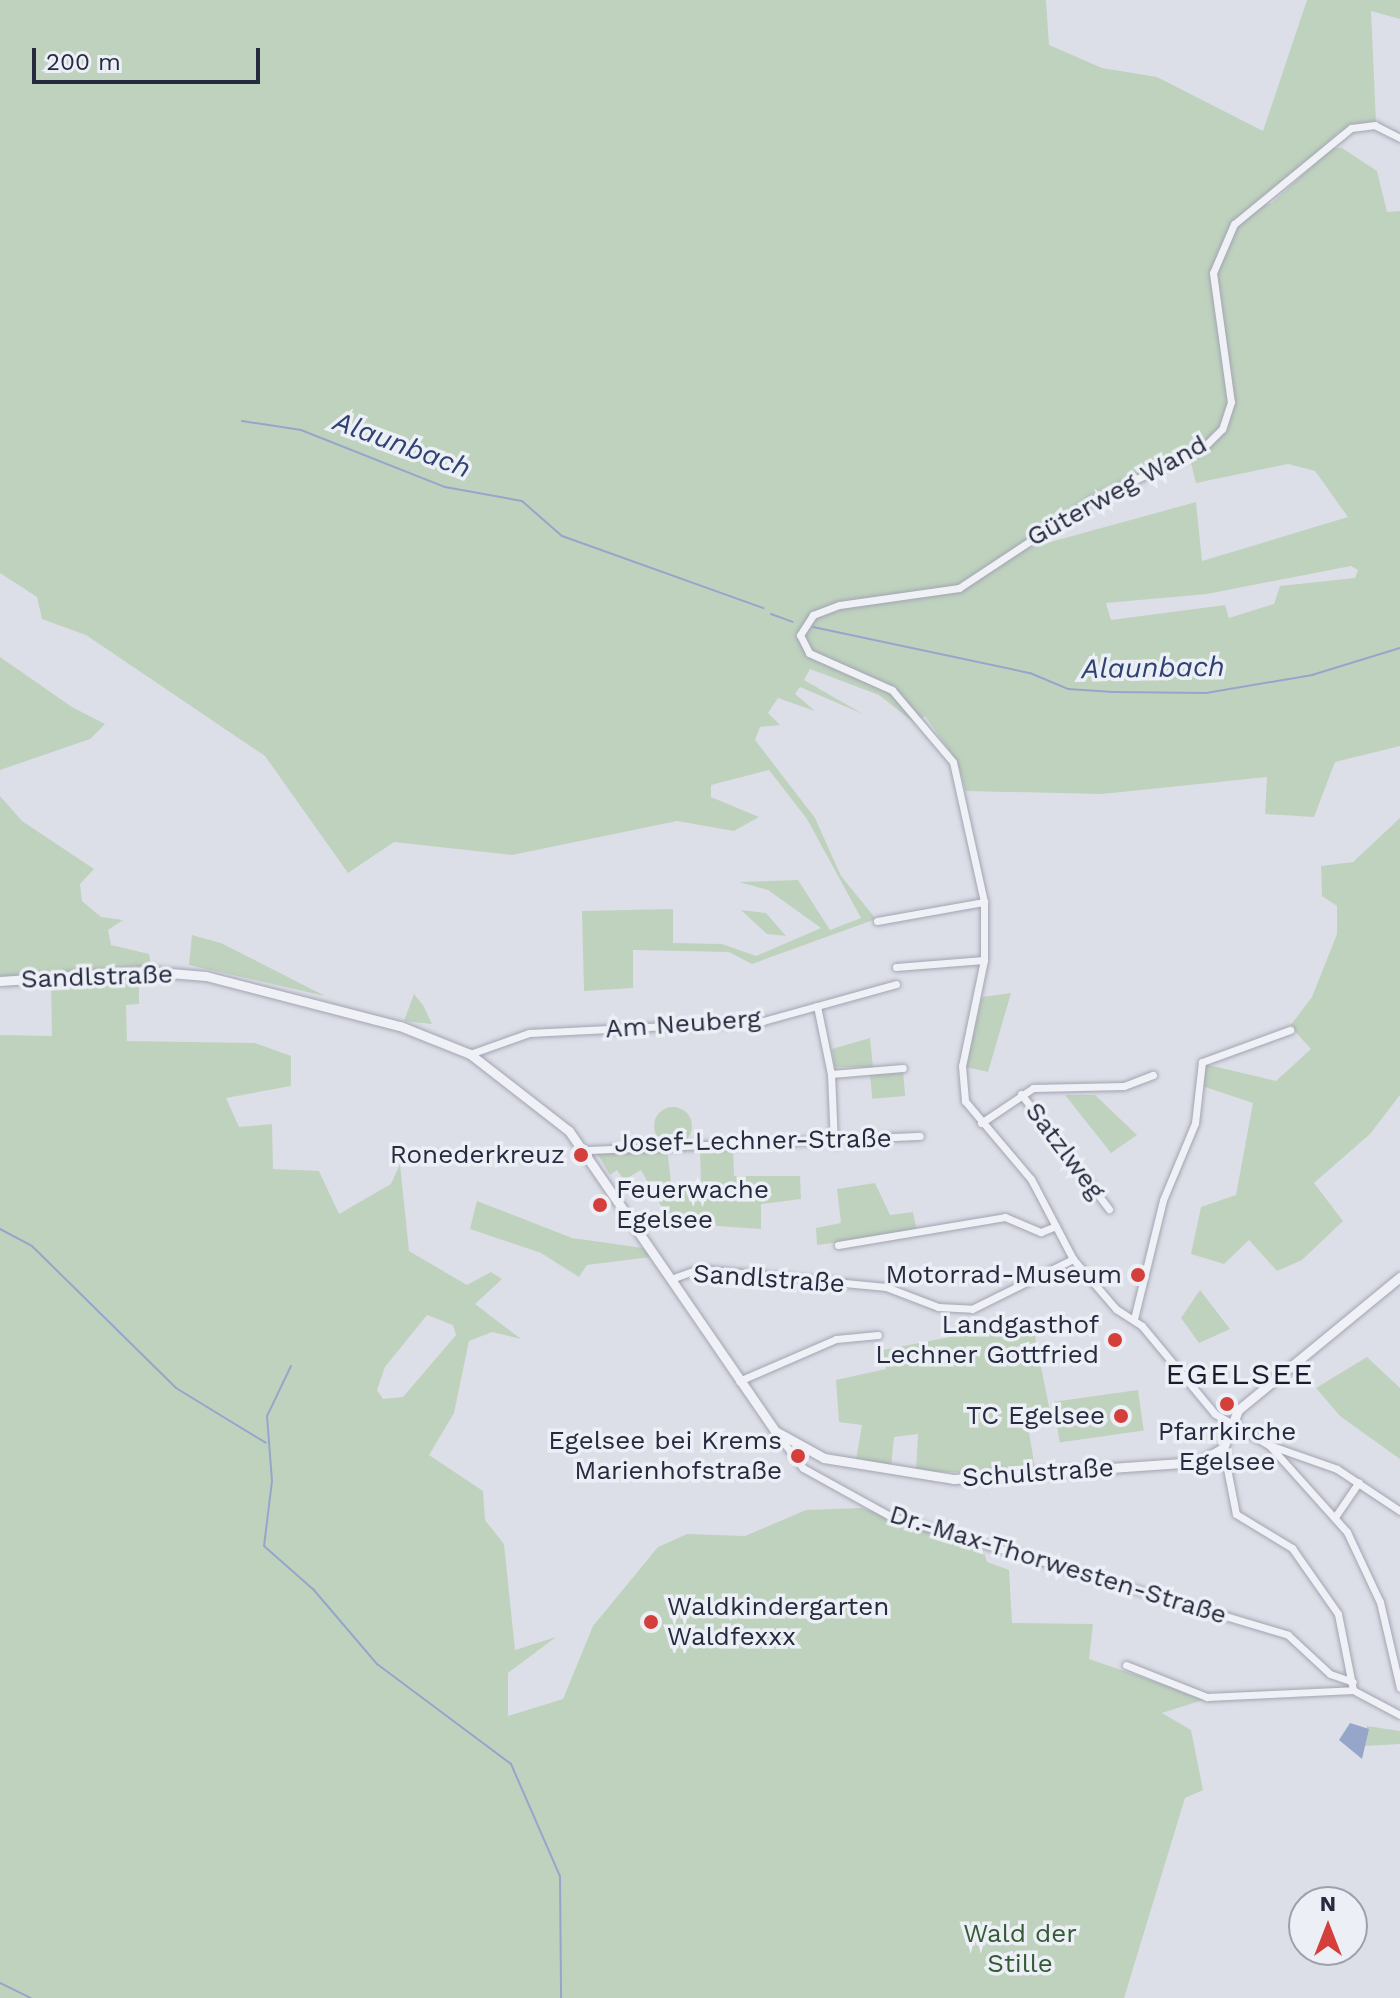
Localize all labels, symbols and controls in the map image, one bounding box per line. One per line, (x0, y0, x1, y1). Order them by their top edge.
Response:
scale bar (36, 32, 264, 82)
text: 200 m (46, 48, 121, 76)
water label: Alaunbach (329, 405, 475, 485)
street label: Güterweg Wand (1021, 429, 1213, 553)
water label: Alaunbach (1081, 650, 1225, 686)
street label: Sandlstraße (20, 959, 174, 995)
street label: Am Neuberg (604, 1003, 762, 1045)
street label: Satzlweg (1019, 1096, 1111, 1206)
street label: Josef-Lechner-Straße (614, 1123, 892, 1159)
place label: Ronederkreuz (390, 1139, 565, 1171)
marker: Ronederkreuz (572, 1146, 590, 1164)
place label: Feuerwache Egelsee (616, 1174, 769, 1236)
marker: Feuerwache Egelsee (591, 1196, 609, 1214)
street label: Sandlstraße (692, 1258, 846, 1300)
place label: Motorrad-Museum (885, 1259, 1122, 1291)
marker: Motorrad-Museum (1129, 1266, 1147, 1284)
place label: Landgasthof Lechner Gottfried (875, 1309, 1099, 1370)
marker: Landgasthof Lechner Gottfried (1106, 1331, 1124, 1349)
district label: EGELSEE (1166, 1356, 1314, 1392)
marker: Pfarrkirche Egelsee (1218, 1395, 1236, 1413)
place label: TC Egelsee (966, 1400, 1105, 1432)
marker: TC Egelsee (1112, 1407, 1130, 1425)
place label: Pfarrkirche Egelsee (1158, 1416, 1296, 1478)
place label: Egelsee bei Krems Marienhofstraße (548, 1425, 782, 1486)
marker: Egelsee bei Krems Marienhofstraße (789, 1447, 807, 1465)
street label: Schulstraße (961, 1452, 1115, 1494)
street label: Dr.-Max-Thorwesten-Straße (886, 1499, 1230, 1631)
place label: Waldkindergarten Waldfexxx (667, 1591, 889, 1652)
marker: Waldkindergarten Waldfexxx (642, 1613, 660, 1631)
north arrow (1288, 1886, 1368, 1966)
text: N (1320, 1891, 1336, 1916)
park label: Wald der Stille (963, 1918, 1077, 1980)

